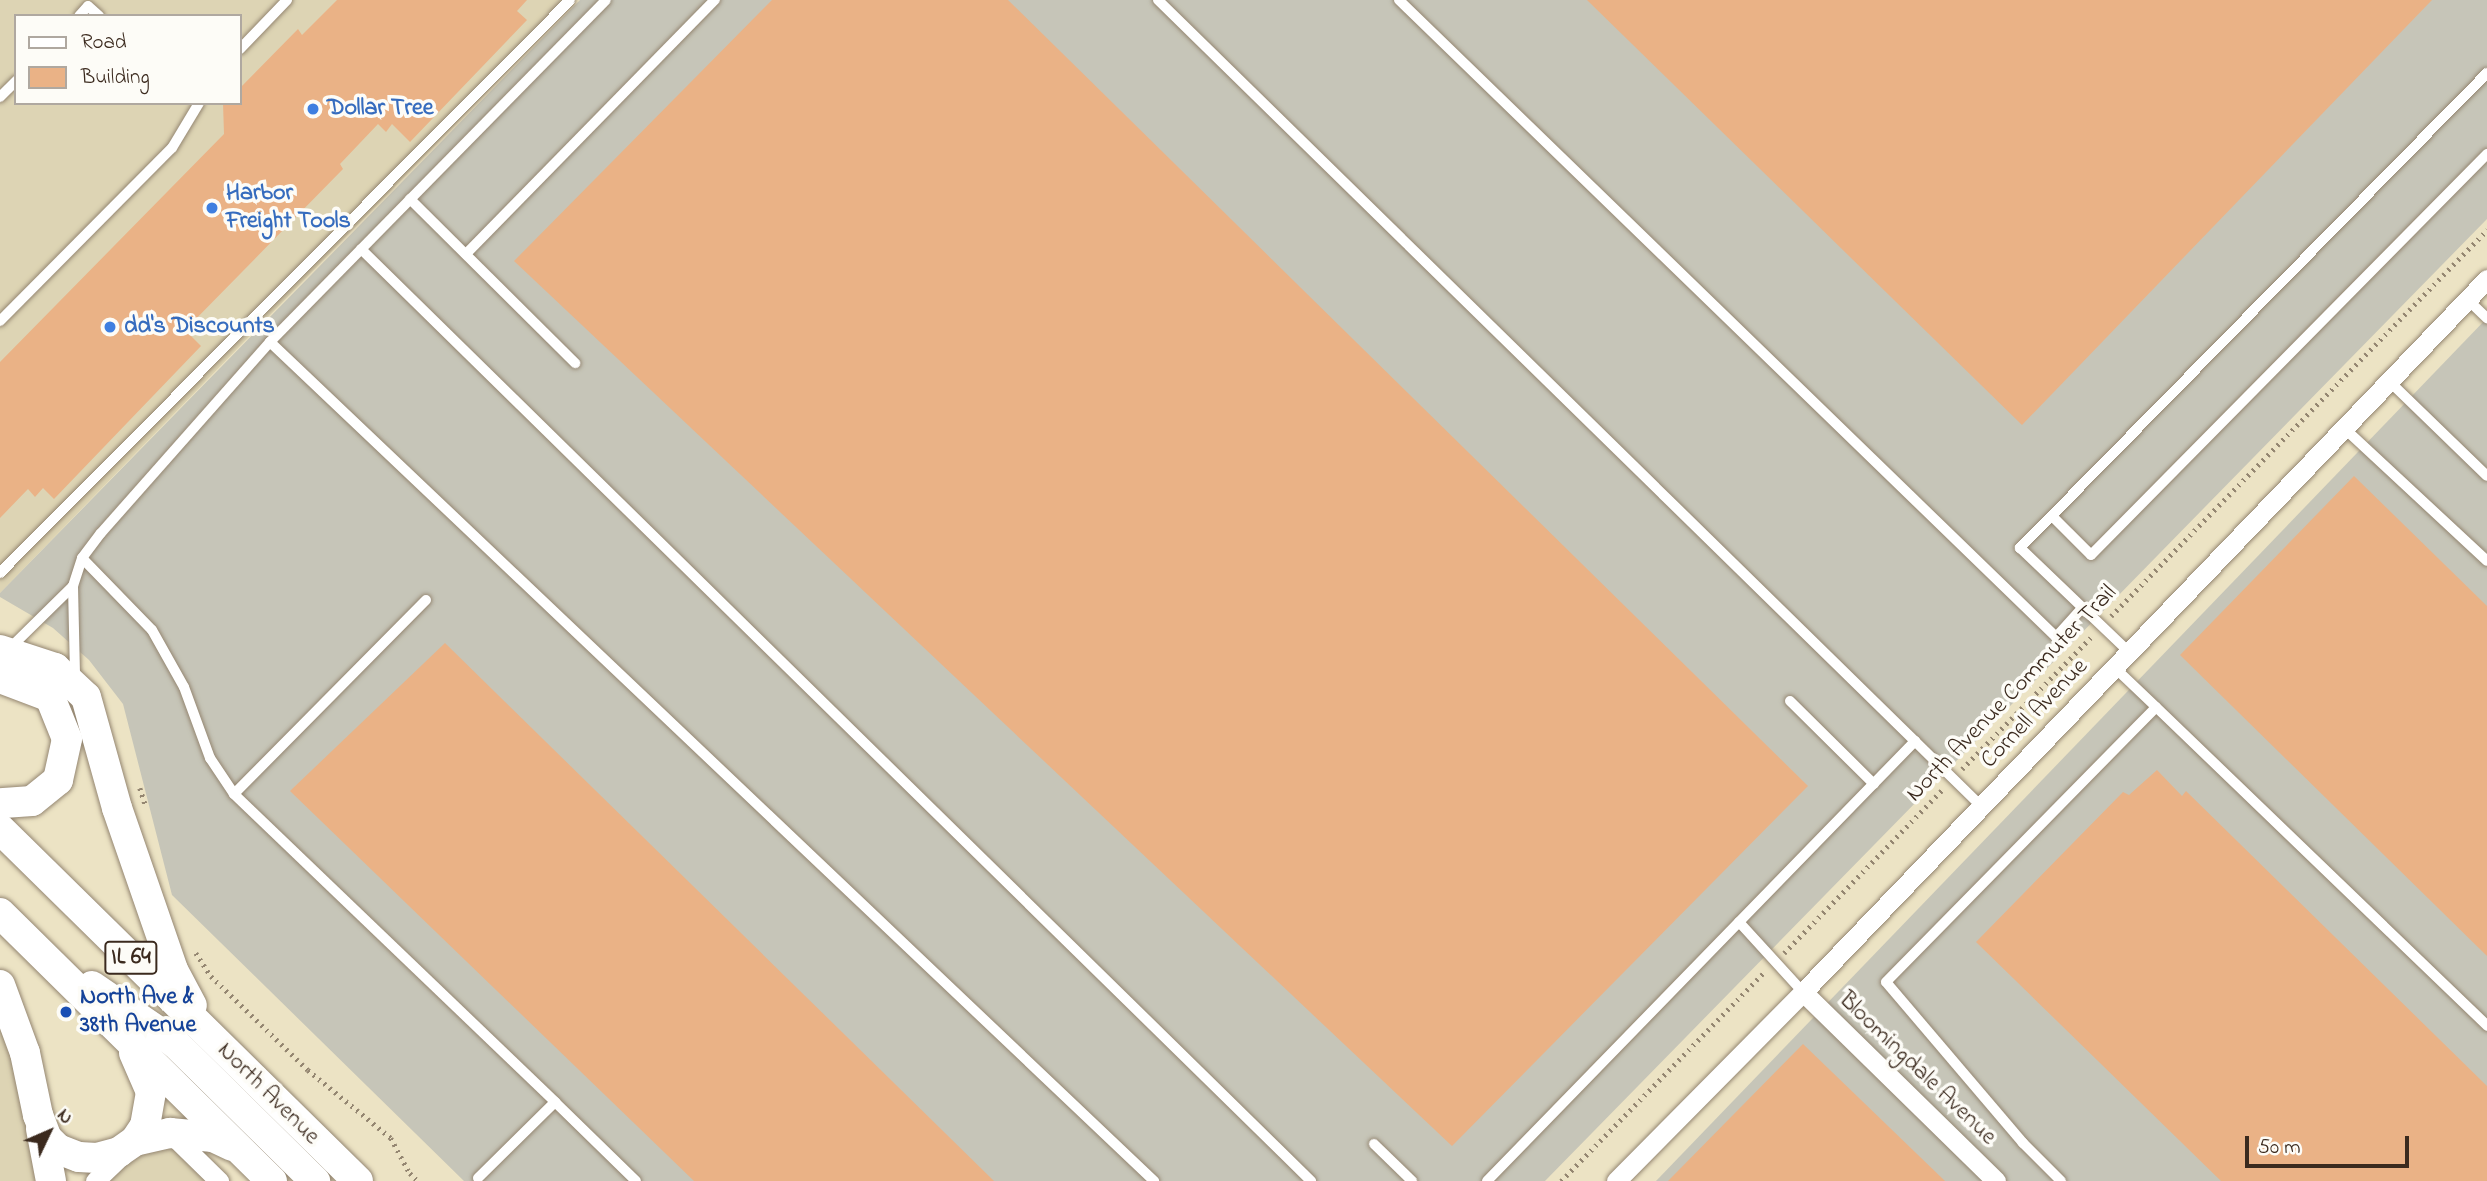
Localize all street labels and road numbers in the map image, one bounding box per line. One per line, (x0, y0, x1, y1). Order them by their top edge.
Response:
street label: North Avenue Commuter Trail (1901, 579, 2123, 809)
street label: Cornell Avenue (1975, 653, 2095, 775)
road number: IL 64 (103, 939, 159, 978)
street label: Bloomingdale Avenue (1832, 986, 2002, 1152)
street label: North Avenue (211, 1037, 325, 1151)

